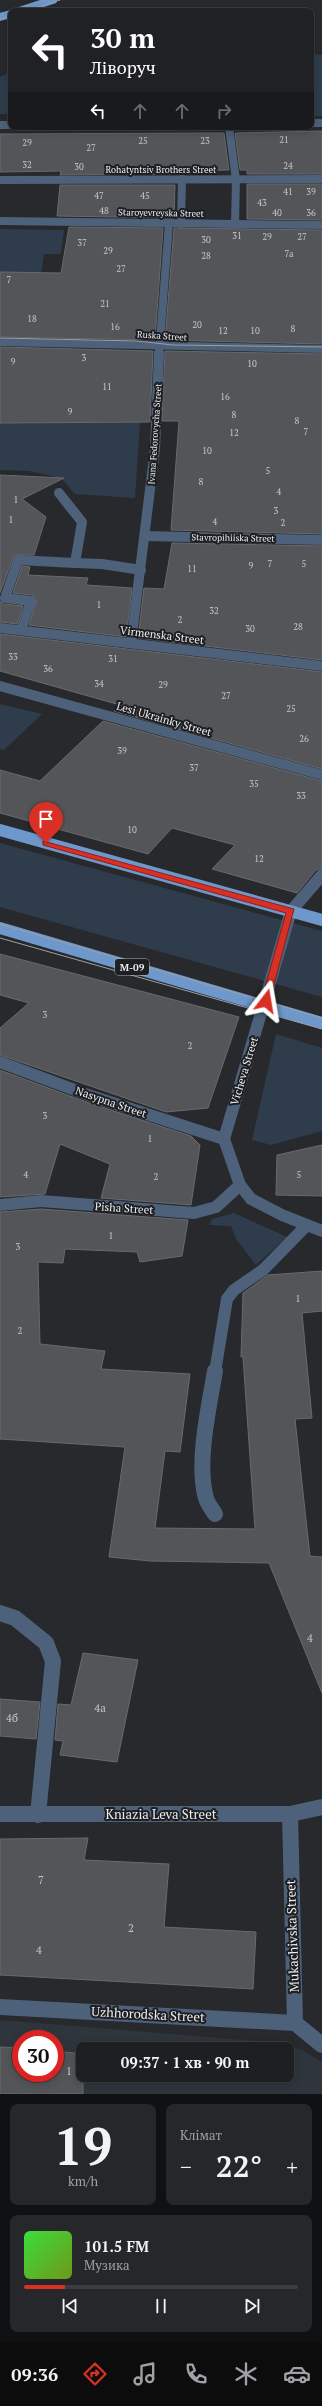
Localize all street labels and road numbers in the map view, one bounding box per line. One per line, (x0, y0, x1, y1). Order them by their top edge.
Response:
street label: Rohatyntsiv Brothers Street (106, 164, 217, 176)
street label: Staroyevreyska Street (118, 206, 205, 220)
street label: Ruska Street (137, 328, 188, 344)
street label: Ivana Fedorovycha Street (145, 382, 165, 485)
street label: Stavropihiiska Street (191, 531, 276, 545)
street label: Virmenska Street (119, 623, 205, 647)
street label: Lesi Ukrainky Street (115, 699, 213, 739)
road number: М-09 (115, 959, 149, 975)
street label: Vicheva Street (227, 1035, 261, 1107)
street label: Nasypna Street (74, 1083, 148, 1121)
street label: Pisha Street (94, 1199, 154, 1217)
street label: Kniazia Leva Street (105, 1805, 217, 1823)
street label: Mukachivska Street (281, 1879, 303, 1993)
street label: Uzhhorodska Street (91, 2002, 205, 2026)

